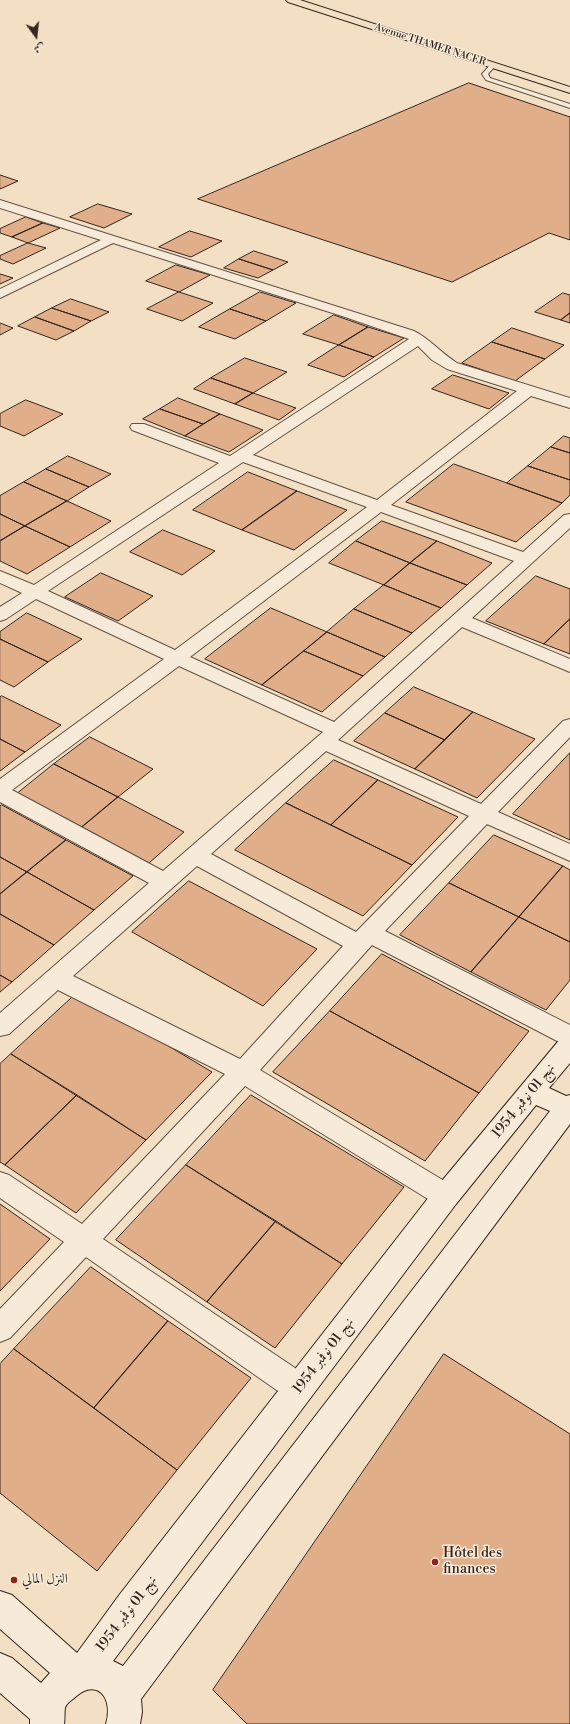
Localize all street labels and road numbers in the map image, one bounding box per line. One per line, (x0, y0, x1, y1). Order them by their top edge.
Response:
street label: Avenue THAMER NACER (373, 21, 487, 69)
street label: نهج 01 نوفمبر 1954 (489, 1060, 559, 1142)
street label: نهج 01 نوفمبر 1954 (290, 1315, 358, 1397)
street label: نهج 01 نوفمبر 1954 (93, 1573, 161, 1655)

